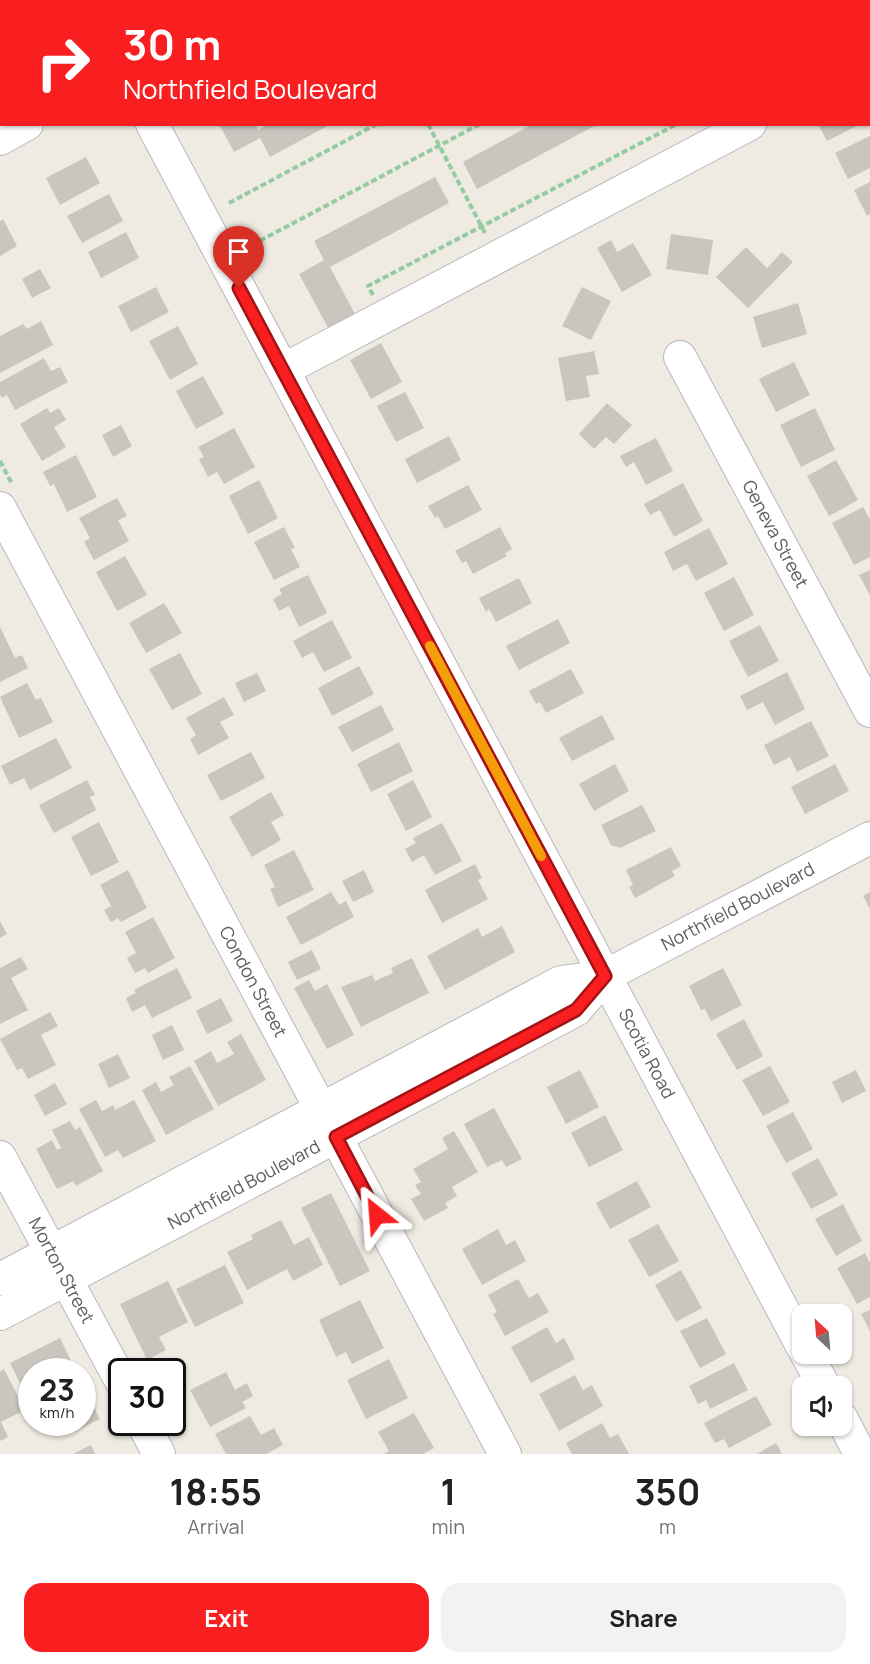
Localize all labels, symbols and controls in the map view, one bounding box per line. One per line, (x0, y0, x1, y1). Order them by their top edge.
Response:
text: 30 m (123, 15, 221, 73)
icon: right (24, 24, 102, 102)
text: Northfield Boulevard (123, 70, 377, 107)
pin (213, 226, 264, 288)
icon: arrive (222, 235, 255, 268)
street label: Geneva Street (737, 476, 815, 592)
street label: Northfield Boulevard (657, 856, 818, 956)
street label: Condon Street (214, 921, 293, 1041)
street label: Scotia Road (614, 1004, 681, 1103)
street label: Northfield Boulevard (163, 1134, 324, 1235)
position arrow (345, 1183, 409, 1247)
street label: Morton Street (24, 1213, 101, 1327)
north arrow (792, 1304, 852, 1364)
map controls (792, 1304, 852, 1436)
speed limit sign: 30 (108, 1358, 186, 1436)
text: 23 (39, 1369, 75, 1410)
button: sound (792, 1376, 852, 1436)
text: km/h (40, 1402, 74, 1423)
text: 18:55 (170, 1467, 262, 1516)
text: 1 (440, 1467, 456, 1516)
text: 350 (635, 1467, 700, 1516)
text: Arrival (187, 1513, 244, 1540)
text: min (432, 1513, 465, 1540)
text: m (659, 1513, 676, 1540)
button: Exit (24, 1583, 429, 1652)
button: Share (441, 1583, 846, 1652)

